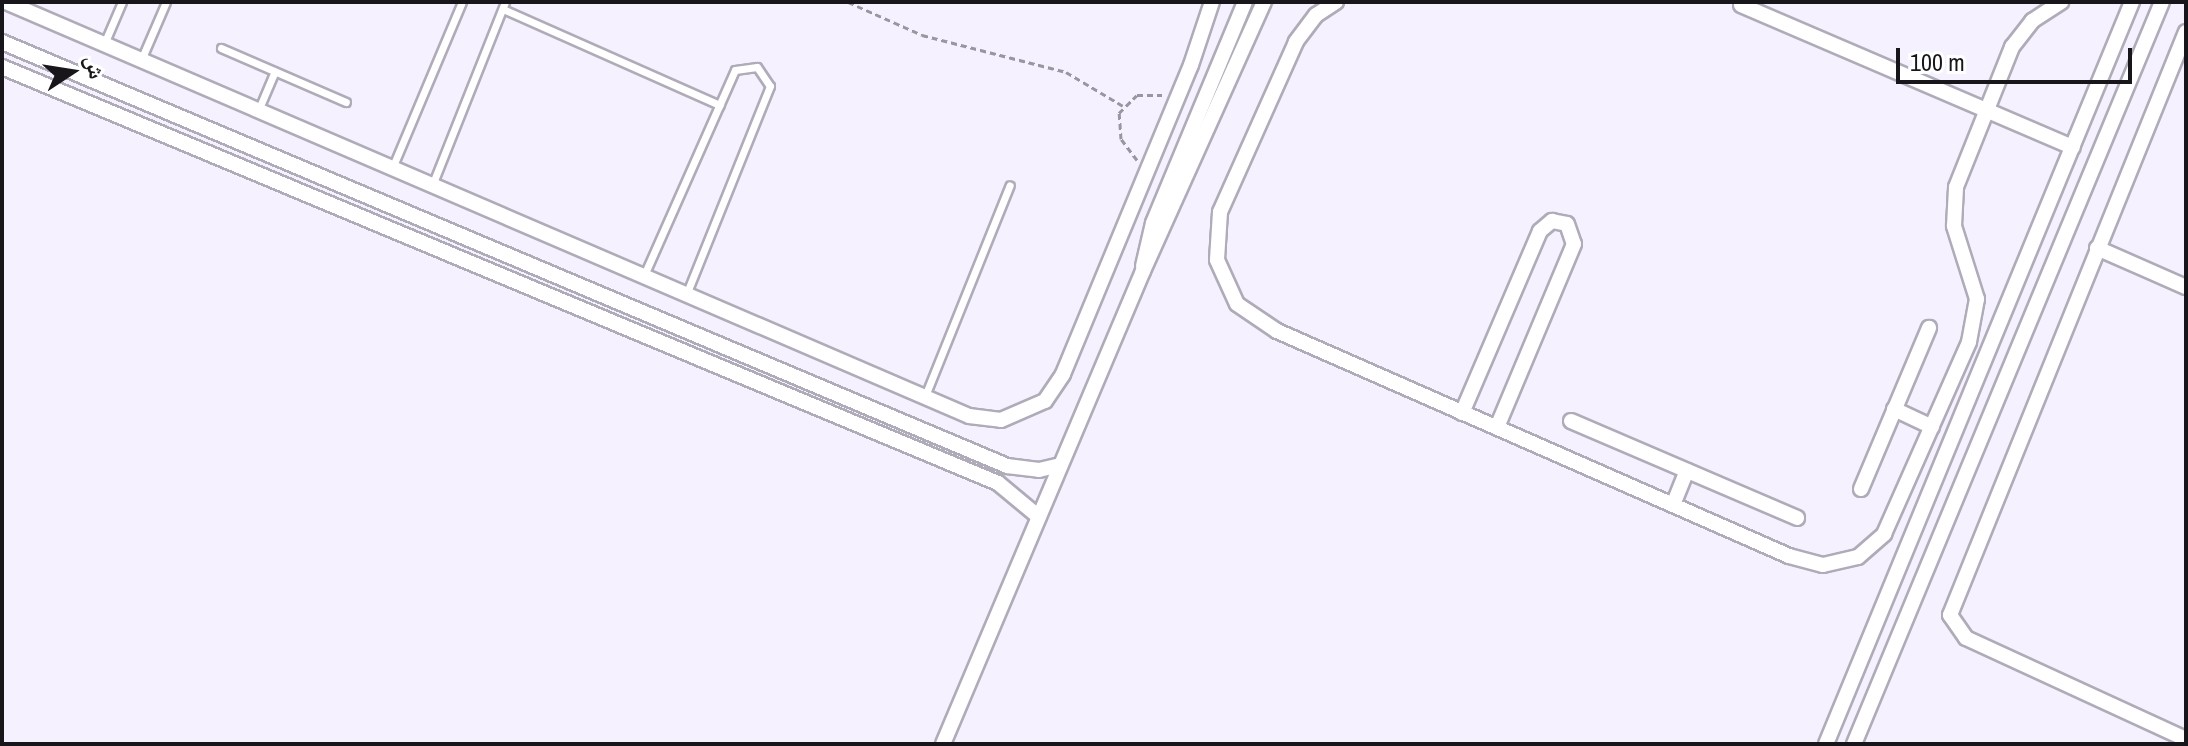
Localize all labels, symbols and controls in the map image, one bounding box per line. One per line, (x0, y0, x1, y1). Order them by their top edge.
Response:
north arrow (32, 32, 112, 112)
scale bar (1900, 32, 2136, 82)
text: 100 m (1910, 46, 1965, 78)
text: ش (78, 52, 113, 82)

